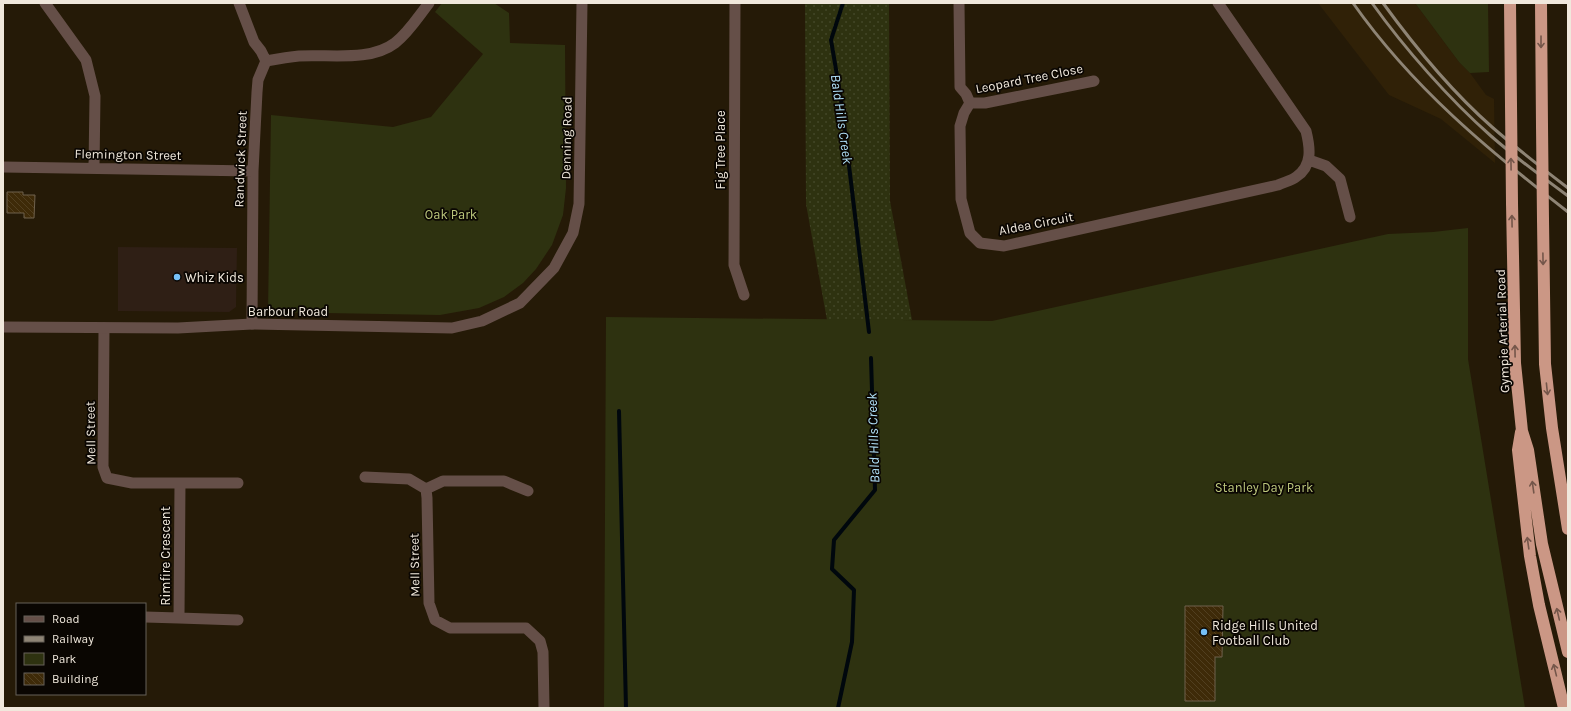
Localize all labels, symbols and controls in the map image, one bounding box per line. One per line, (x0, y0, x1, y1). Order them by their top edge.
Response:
one-way arrow (1537, 35, 1545, 48)
street label: Leopard Tree Close (974, 61, 1084, 96)
water label: Bald Hills Creek (827, 73, 856, 166)
street label: Denning Road (558, 96, 575, 180)
street label: Randwick Street (231, 110, 250, 208)
street label: Fig Tree Place (713, 110, 728, 190)
street label: Flemington Street (74, 146, 182, 163)
one-way arrow (1507, 158, 1515, 171)
park label: Oak Park (425, 207, 477, 222)
street label: Aldea Circuit (998, 209, 1075, 238)
one-way arrow (1508, 215, 1516, 228)
one-way arrow (1539, 252, 1547, 265)
street label: Gympie Arterial Road (1493, 269, 1512, 393)
place label: Whiz Kids (185, 270, 244, 285)
marker: Whiz Kids (172, 272, 182, 282)
street label: Barbour Road (248, 304, 328, 319)
one-way arrow (1511, 345, 1519, 358)
one-way arrow (1544, 382, 1551, 395)
water label: Bald Hills Creek (863, 392, 884, 483)
street label: Mell Street (82, 401, 99, 465)
park label: Stanley Day Park (1215, 480, 1313, 495)
one-way arrow (1529, 481, 1537, 494)
street label: Rimfire Crescent (158, 506, 173, 606)
street label: Mell Street (406, 533, 423, 597)
one-way arrow (1524, 537, 1532, 550)
legend (16, 603, 146, 695)
one-way arrow (1554, 608, 1562, 621)
text: Road (52, 612, 80, 626)
place label: Ridge Hills United Football Club (1212, 618, 1318, 648)
marker: Ridge Hills United Football Club (1199, 627, 1209, 637)
text: Railway (52, 632, 94, 646)
text: Park (52, 652, 77, 666)
one-way arrow (1550, 664, 1558, 677)
text: Building (52, 672, 99, 686)

